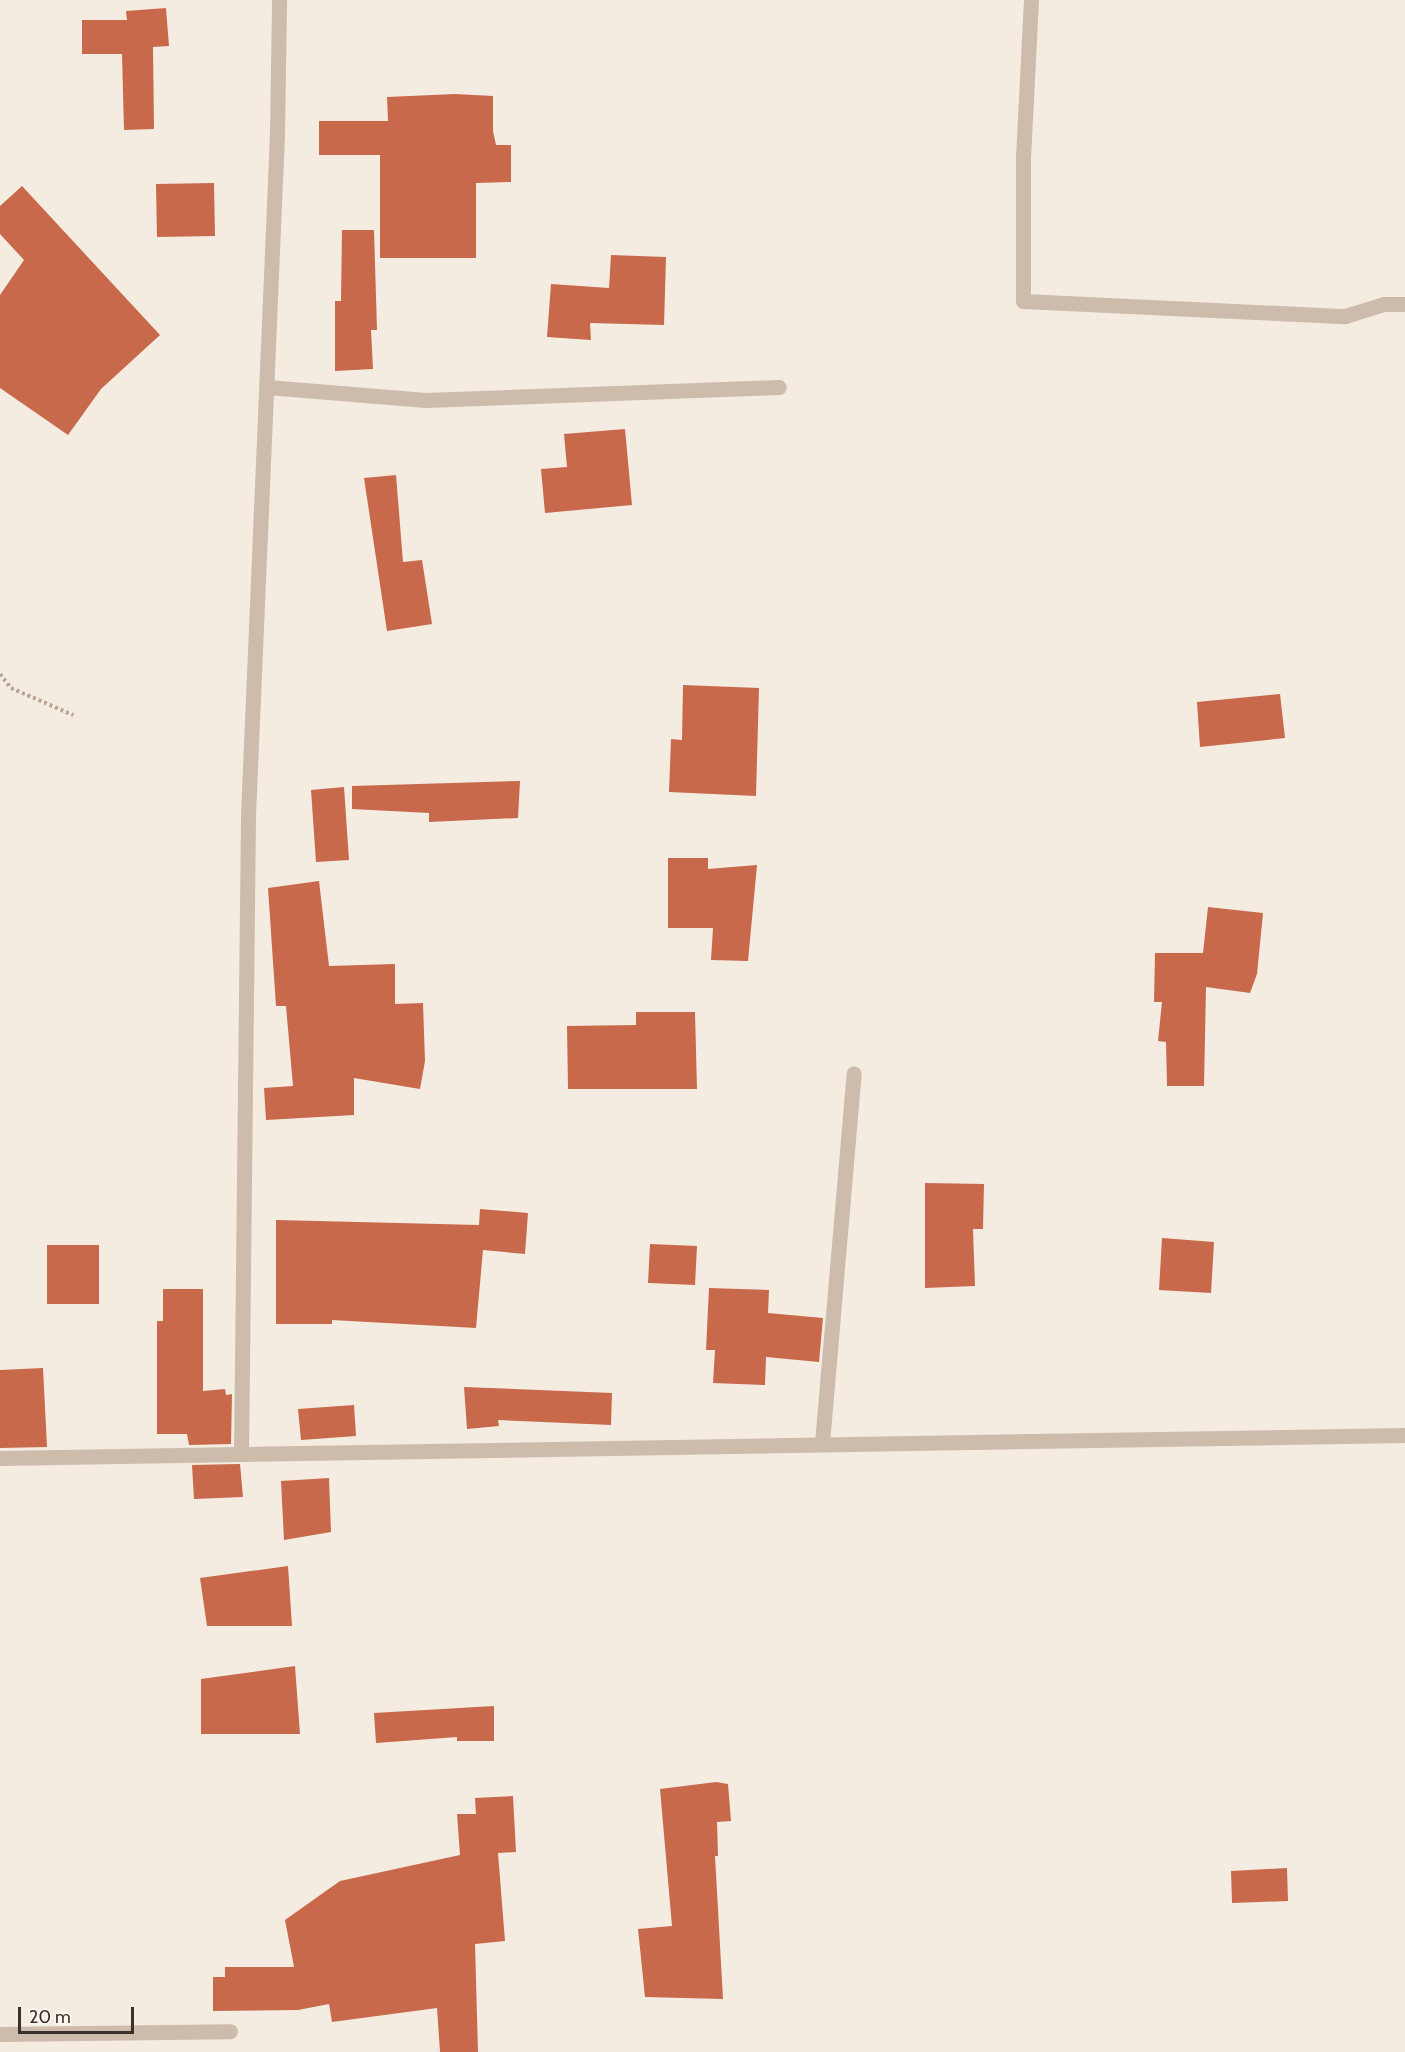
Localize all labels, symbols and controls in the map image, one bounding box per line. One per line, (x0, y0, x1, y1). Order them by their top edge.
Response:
scale bar (21, 1995, 136, 2033)
text: 20 m (29, 2006, 71, 2028)

